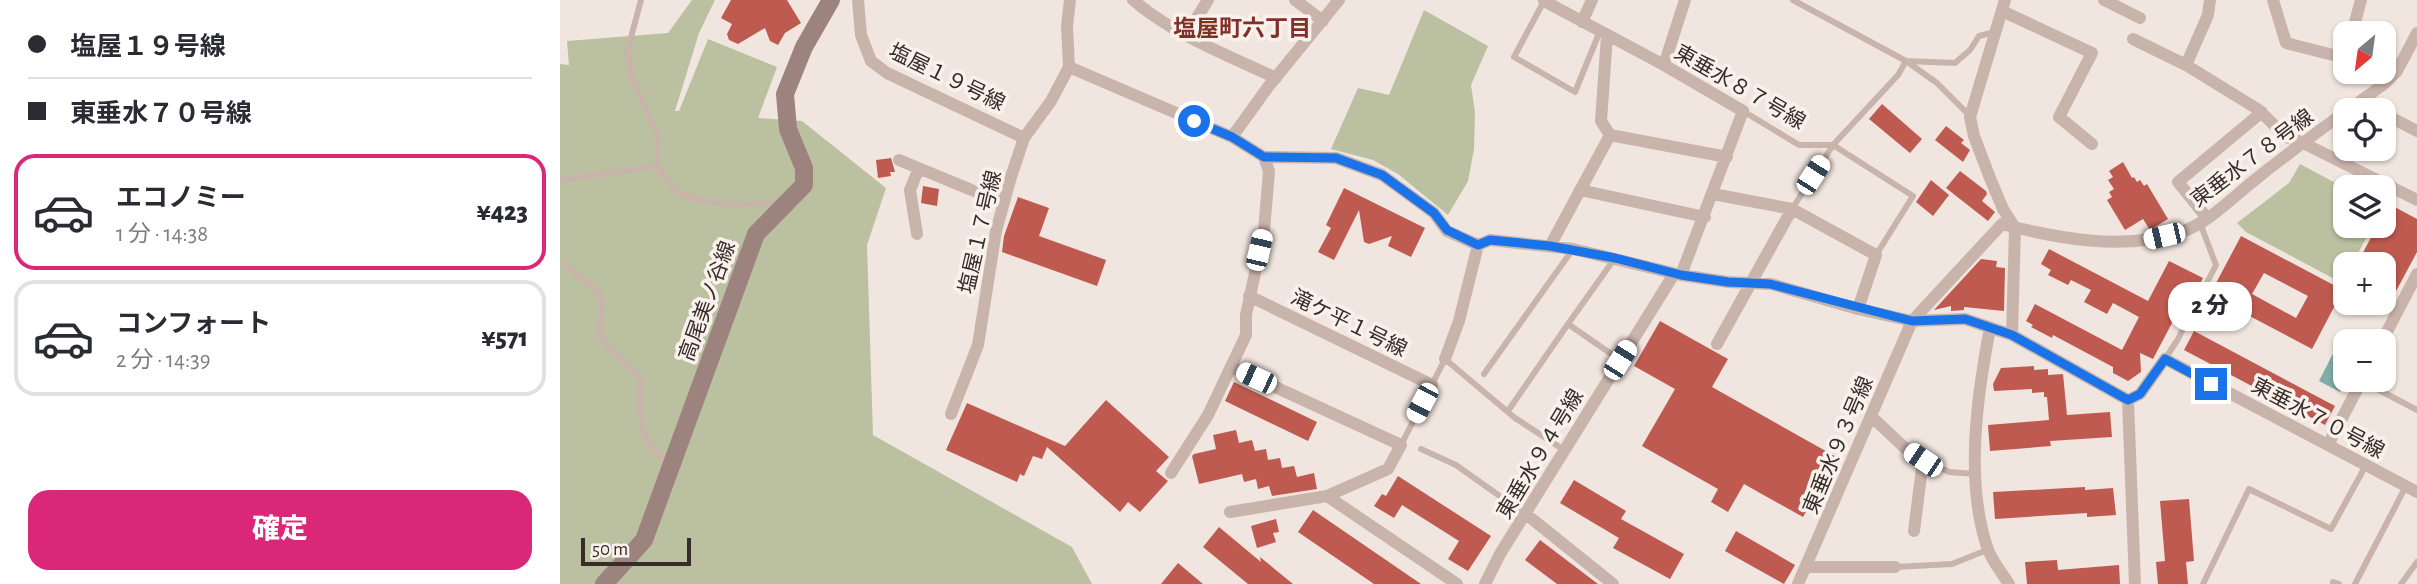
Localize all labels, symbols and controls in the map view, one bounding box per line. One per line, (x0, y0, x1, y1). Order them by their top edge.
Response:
district label: 塩屋町六丁目 (1173, 16, 1311, 41)
north arrow (2333, 21, 2396, 84)
map controls (2333, 21, 2396, 392)
text: 塩屋１９号線 (70, 34, 226, 60)
street label: 塩屋１９号線 (886, 39, 1008, 115)
street label: 東垂水８７号線 (1671, 41, 1809, 133)
button: locate (2333, 98, 2396, 161)
text: 東垂水７０号線 (70, 101, 252, 127)
route start (1178, 105, 1210, 137)
street label: 東垂水７８号線 (2187, 105, 2317, 211)
car (1793, 152, 1834, 198)
street label: 塩屋１７号線 (955, 168, 1005, 296)
button: layers (2333, 175, 2396, 238)
icon: car (32, 181, 95, 244)
text: エコノミー (116, 185, 246, 211)
text: ¥423 (476, 199, 528, 225)
car (2142, 221, 2187, 251)
text: 1 分 · 14:38 (116, 223, 208, 246)
car (1245, 227, 1274, 273)
street label: 高尾美ノ谷線 (675, 238, 739, 364)
button: + (2333, 252, 2396, 315)
callout: 2 分 (2169, 282, 2253, 332)
street label: 滝ケ平１号線 (1288, 285, 1410, 361)
text: 2 分 (2191, 295, 2229, 318)
icon: car (32, 307, 95, 370)
text: コンフォート (116, 311, 271, 337)
text: ¥571 (481, 325, 528, 351)
button: − (2333, 329, 2396, 392)
car (1600, 337, 1641, 383)
text: 2 分 · 14:39 (116, 349, 211, 372)
car (1233, 360, 1280, 396)
route end (2195, 368, 2227, 400)
street label: 東垂水９３号線 (1799, 373, 1877, 517)
street label: 東垂水７０号線 (2248, 374, 2388, 462)
car (1403, 380, 1442, 426)
street label: 東垂水９４号線 (1493, 385, 1587, 523)
car (1900, 440, 1947, 480)
button: 確定 (28, 490, 532, 570)
scale bar (581, 535, 691, 567)
text: 50 m (592, 540, 628, 559)

